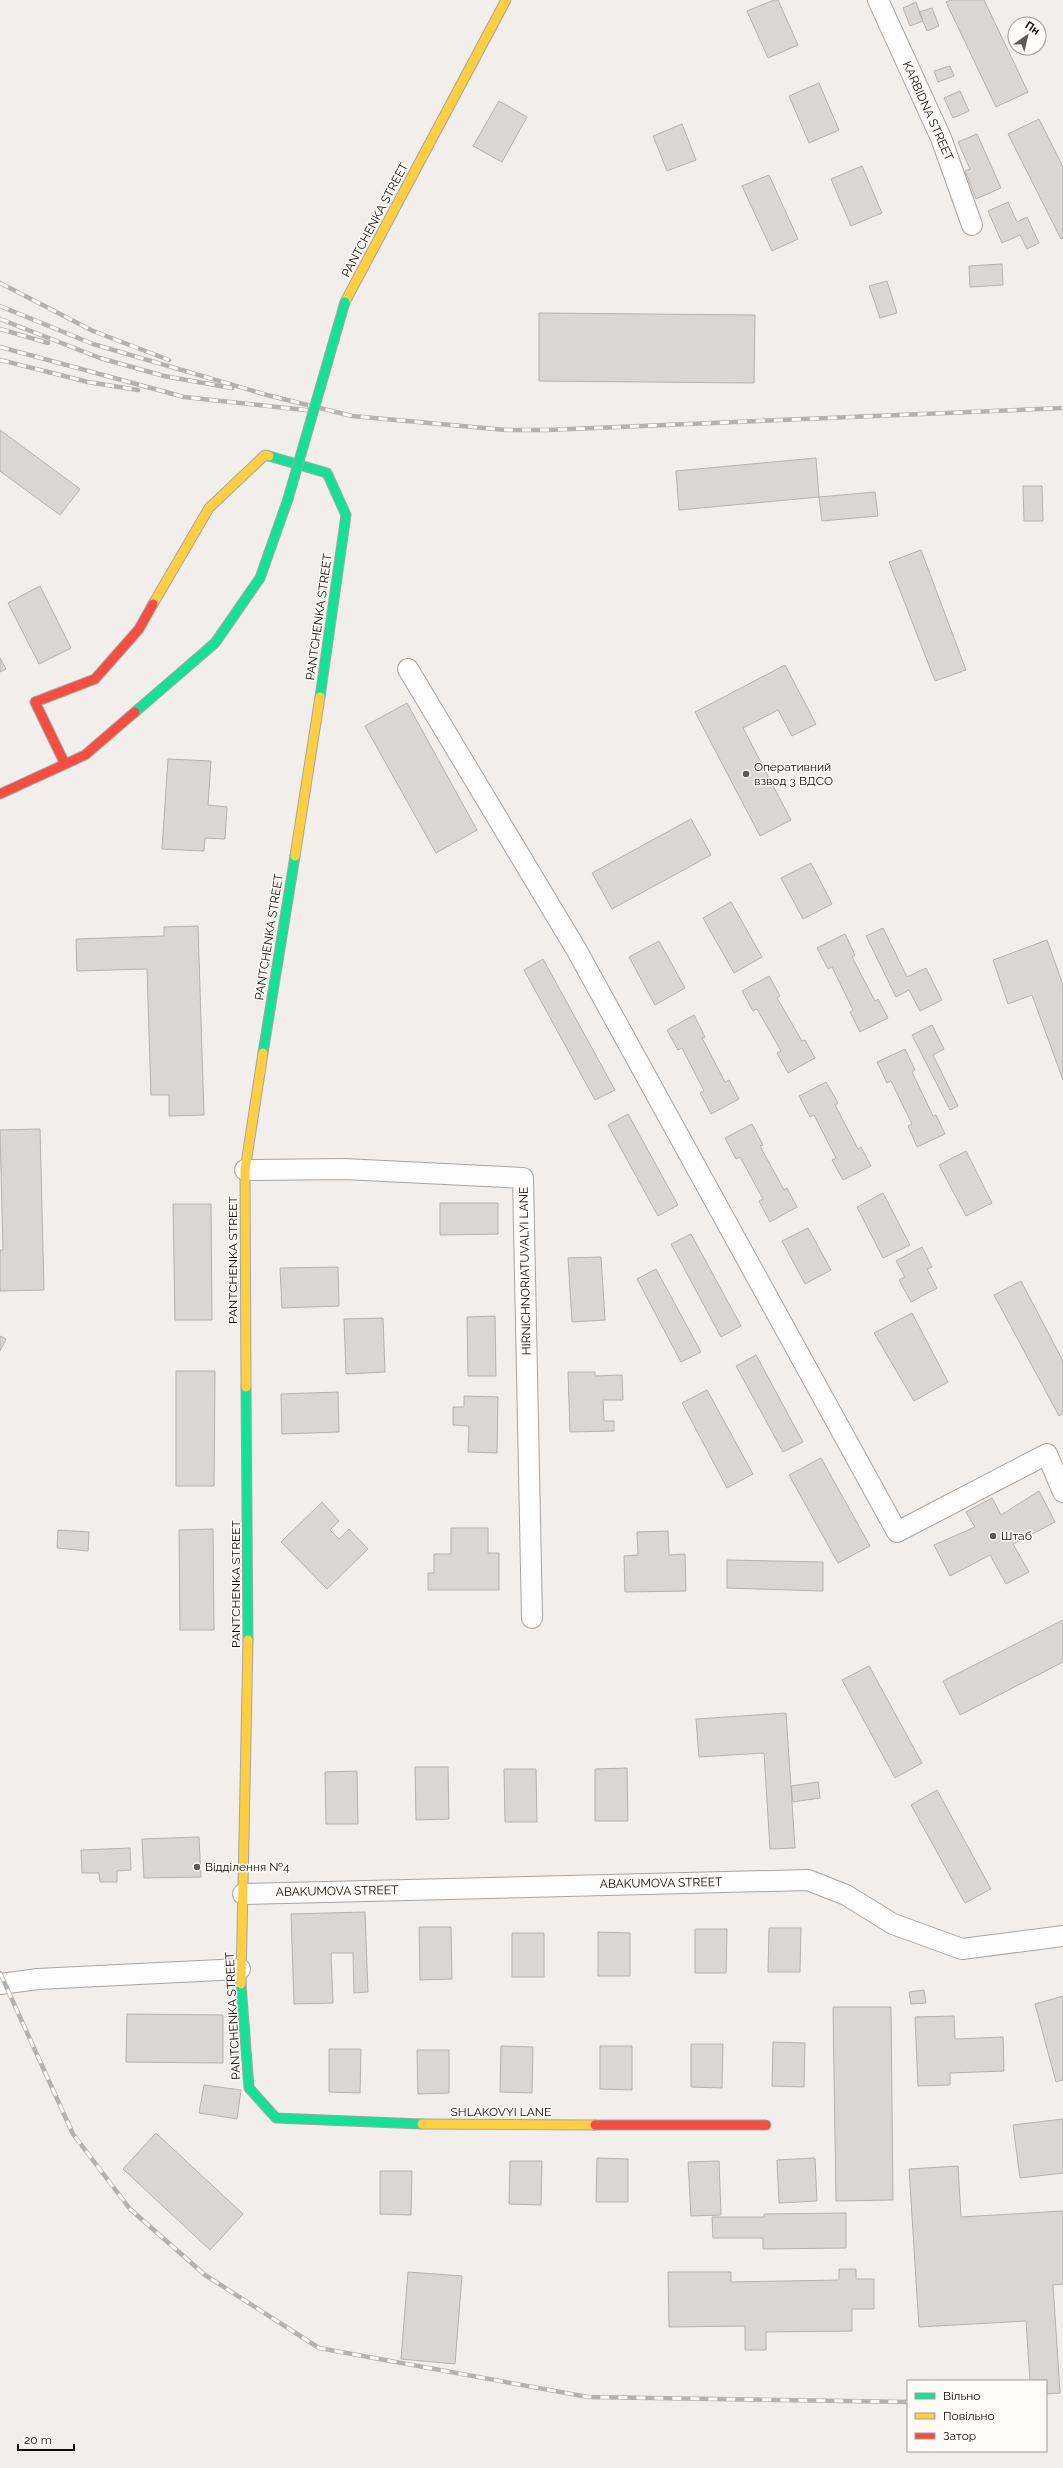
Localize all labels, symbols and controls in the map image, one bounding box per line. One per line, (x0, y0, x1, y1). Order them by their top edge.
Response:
north arrow (1007, 16, 1047, 56)
text: Пн (1023, 19, 1042, 38)
street label: KARBIDNA STREET (900, 59, 957, 164)
street label: PANTCHENKA STREET (339, 160, 412, 280)
street label: PANTCHENKA STREET (303, 552, 335, 681)
place label: Оперативний взвод 3 ВДСО (754, 760, 833, 788)
marker: Оперативний взвод 3 ВДСО (741, 769, 751, 779)
street label: PANTCHENKA STREET (252, 872, 286, 1001)
street label: HIRNICHNORIATUVALYI LANE (517, 1187, 533, 1355)
street label: PANTCHENKA STREET (226, 1195, 240, 1324)
street label: PANTCHENKA STREET (229, 1519, 243, 1648)
place label: Штаб (1001, 1529, 1032, 1543)
marker: Штаб (988, 1531, 998, 1541)
place label: Відділення №4 (205, 1860, 290, 1874)
marker: Відділення №4 (192, 1862, 202, 1872)
street label: ABAKUMOVA STREET (600, 1875, 723, 1891)
street label: ABAKUMOVA STREET (276, 1883, 399, 1899)
street label: PANTCHENKA STREET (223, 1951, 243, 2080)
street label: SHLAKOVYI LANE (451, 2105, 551, 2119)
legend (907, 2380, 1047, 2452)
text: Вільно (943, 2389, 980, 2403)
text: Повільно (943, 2409, 995, 2423)
scale bar (18, 2426, 74, 2452)
text: Затор (943, 2429, 976, 2443)
text: 20 m (24, 2433, 52, 2447)

